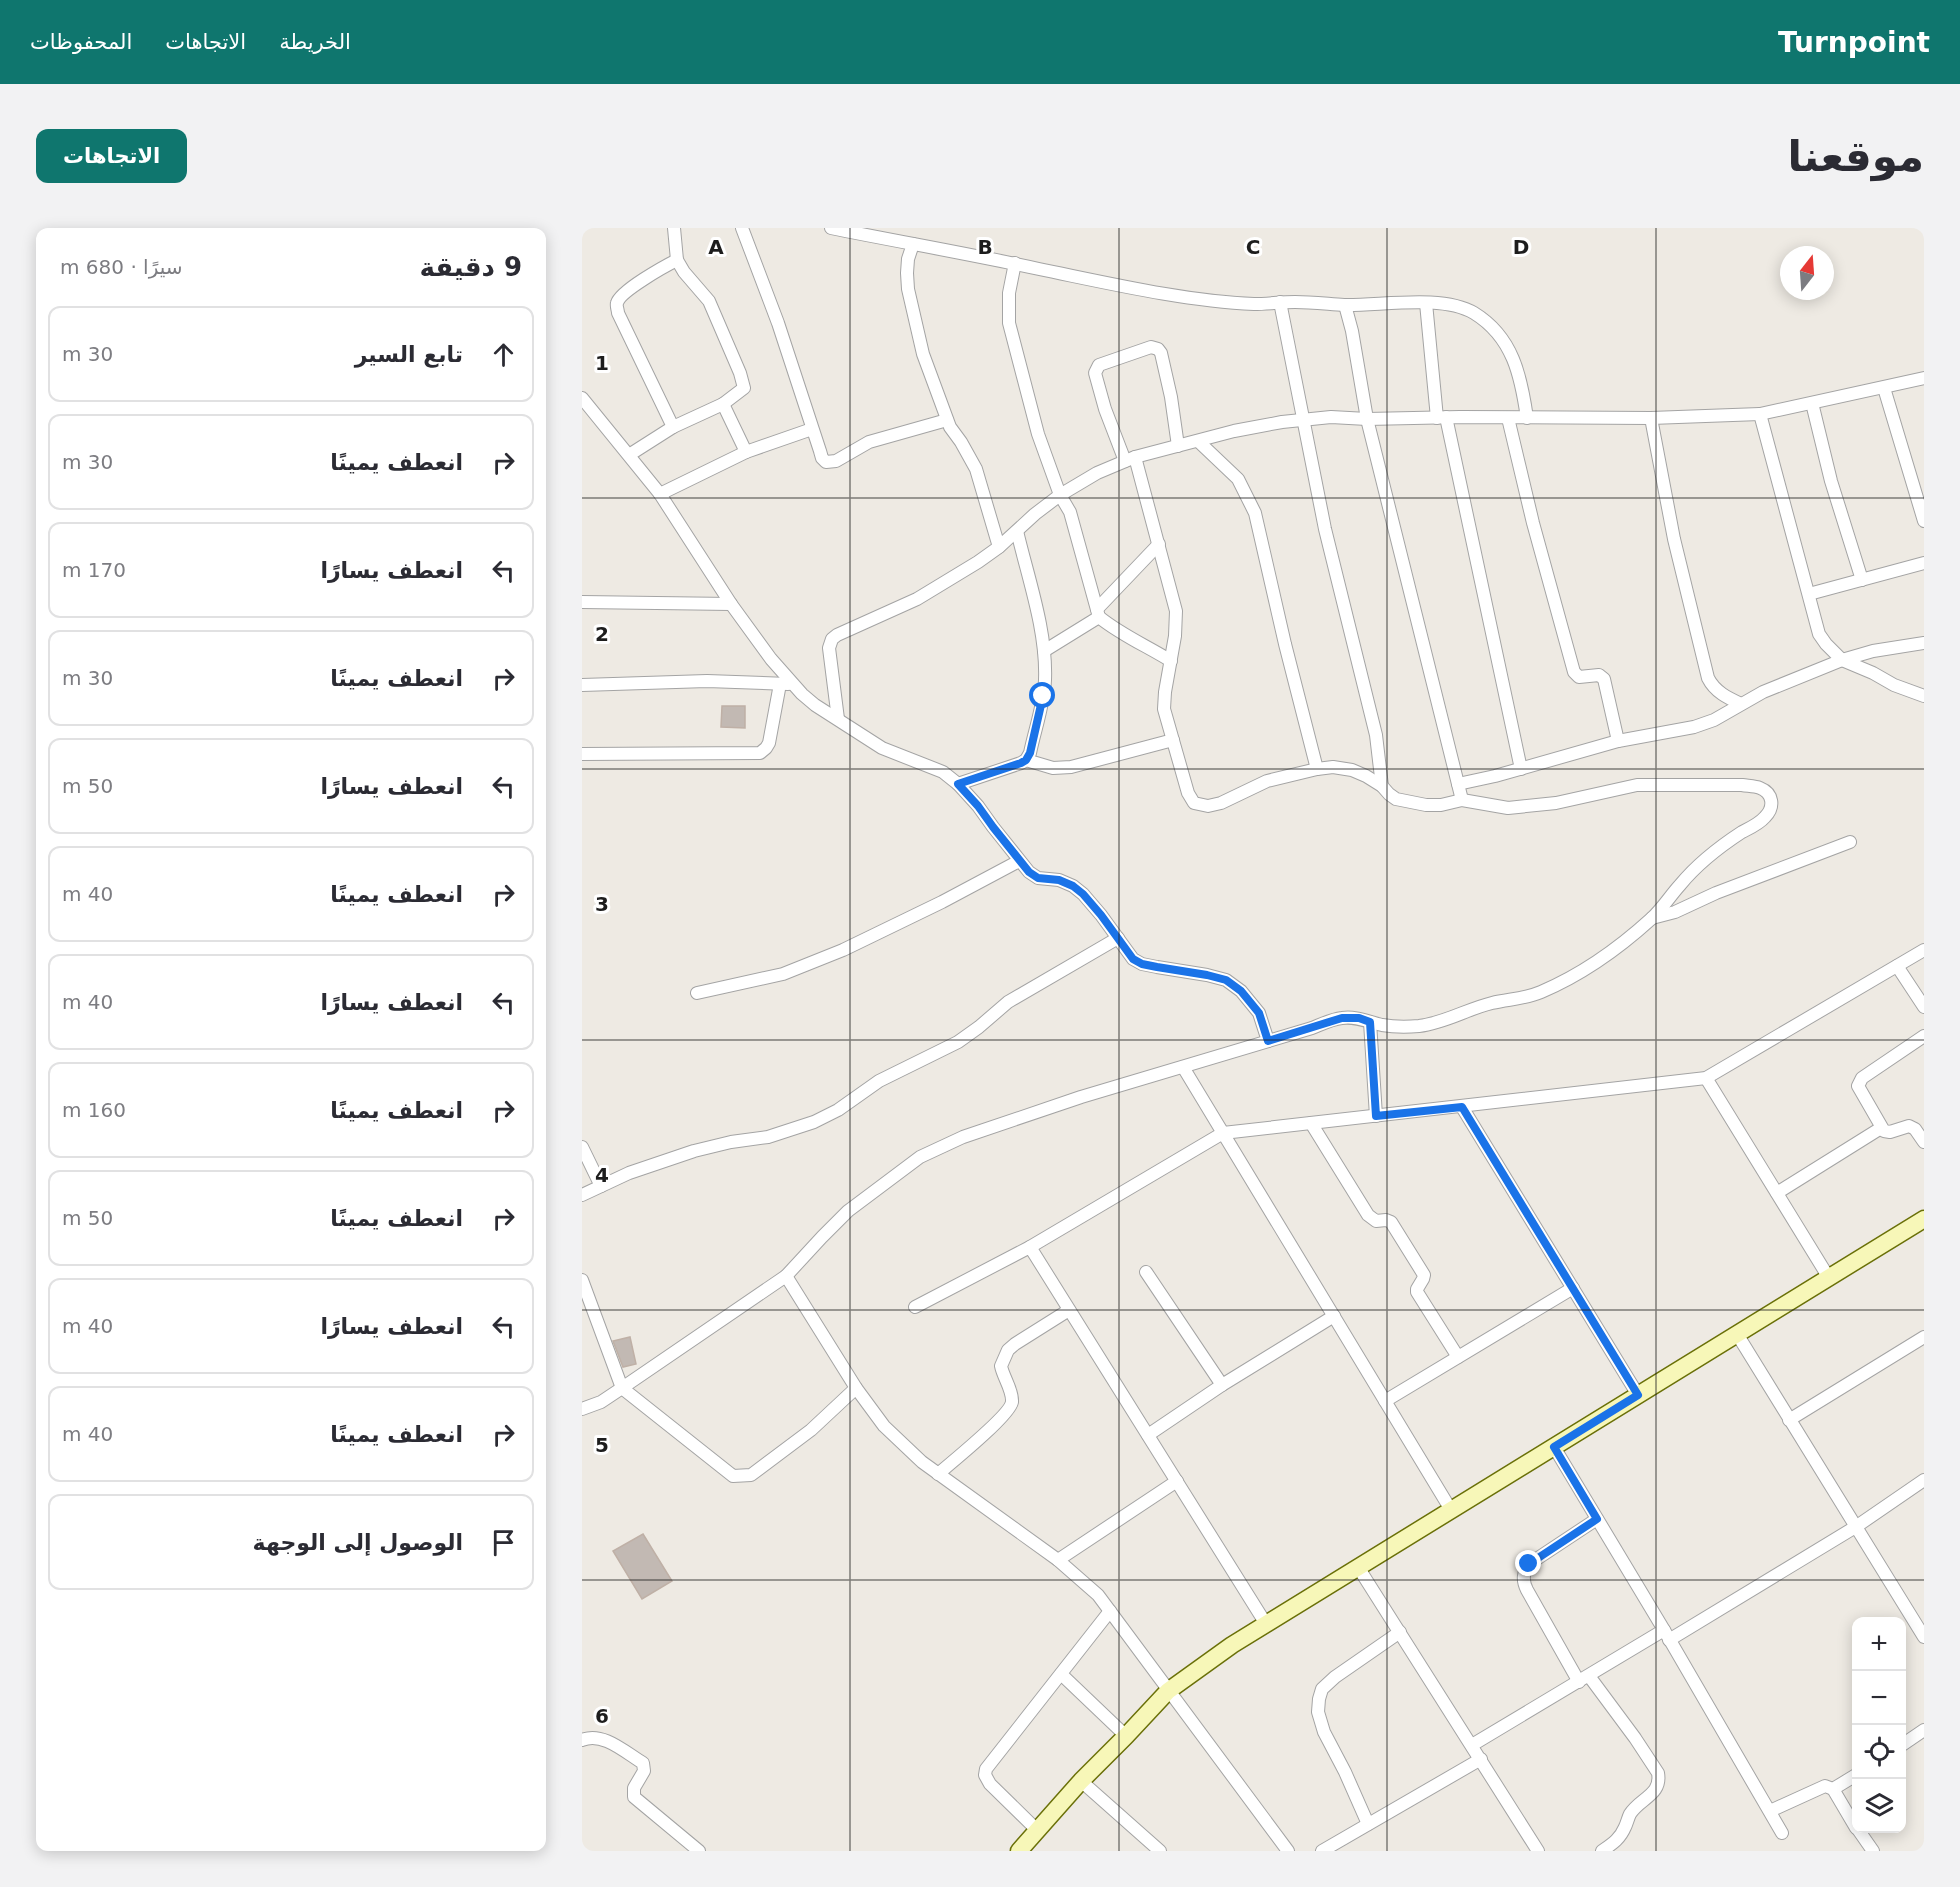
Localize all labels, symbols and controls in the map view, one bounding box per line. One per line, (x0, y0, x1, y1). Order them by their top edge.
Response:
text: Turnpoint (1778, 26, 1930, 59)
text: المحفوظات (30, 30, 132, 54)
text: الاتجاهات (165, 30, 246, 54)
text: الخريطة (279, 30, 351, 54)
button: الاتجاهات (36, 129, 187, 183)
text: موقعنا (1788, 132, 1924, 181)
text: A (708, 235, 724, 259)
text: B (977, 235, 993, 259)
text: C (1246, 235, 1260, 259)
text: D (1513, 235, 1529, 259)
north arrow (1780, 246, 1834, 300)
text: 9 دقيقة (419, 252, 522, 282)
text: سيرًا · 680 m (60, 255, 183, 279)
icon: ahead (487, 338, 520, 371)
text: 30 m (62, 342, 113, 366)
text: تابع السير (355, 342, 463, 367)
text: 1 (595, 351, 609, 375)
icon: right (487, 446, 520, 479)
text: 30 m (62, 450, 113, 474)
text: انعطف يمينًا (330, 450, 463, 475)
icon: left (487, 554, 520, 587)
text: 170 m (62, 558, 126, 582)
text: انعطف يسارًا (320, 558, 463, 583)
text: 2 (595, 622, 609, 646)
icon: right (487, 662, 520, 695)
text: 30 m (62, 666, 113, 690)
text: انعطف يمينًا (330, 666, 463, 691)
route start (1029, 682, 1055, 708)
icon: left (487, 770, 520, 803)
text: 50 m (62, 774, 113, 798)
text: انعطف يسارًا (320, 774, 463, 799)
icon: right (487, 878, 520, 911)
text: 40 m (62, 882, 113, 906)
text: انعطف يمينًا (330, 882, 463, 907)
text: 3 (595, 892, 609, 916)
icon: left (487, 986, 520, 1019)
text: 40 m (62, 990, 113, 1014)
text: انعطف يسارًا (320, 990, 463, 1015)
icon: right (487, 1094, 520, 1127)
text: 160 m (62, 1098, 126, 1122)
text: انعطف يمينًا (330, 1098, 463, 1123)
text: 4 (595, 1163, 609, 1187)
icon: right (487, 1202, 520, 1235)
text: 50 m (62, 1206, 113, 1230)
text: انعطف يمينًا (330, 1206, 463, 1231)
icon: left (487, 1310, 520, 1343)
text: 40 m (62, 1314, 113, 1338)
text: انعطف يسارًا (320, 1314, 463, 1339)
icon: right (487, 1418, 520, 1451)
text: 40 m (62, 1422, 113, 1446)
text: انعطف يمينًا (330, 1422, 463, 1447)
text: 5 (595, 1433, 609, 1457)
icon: arrive (487, 1526, 520, 1559)
text: الوصول إلى الوجهة (253, 1530, 463, 1555)
route end (1515, 1550, 1541, 1576)
map controls (1852, 1617, 1906, 1833)
button: + (1852, 1617, 1906, 1671)
button: − (1852, 1671, 1906, 1725)
text: 6 (595, 1704, 609, 1728)
button: locate (1852, 1725, 1906, 1779)
button: layers (1852, 1779, 1906, 1833)

